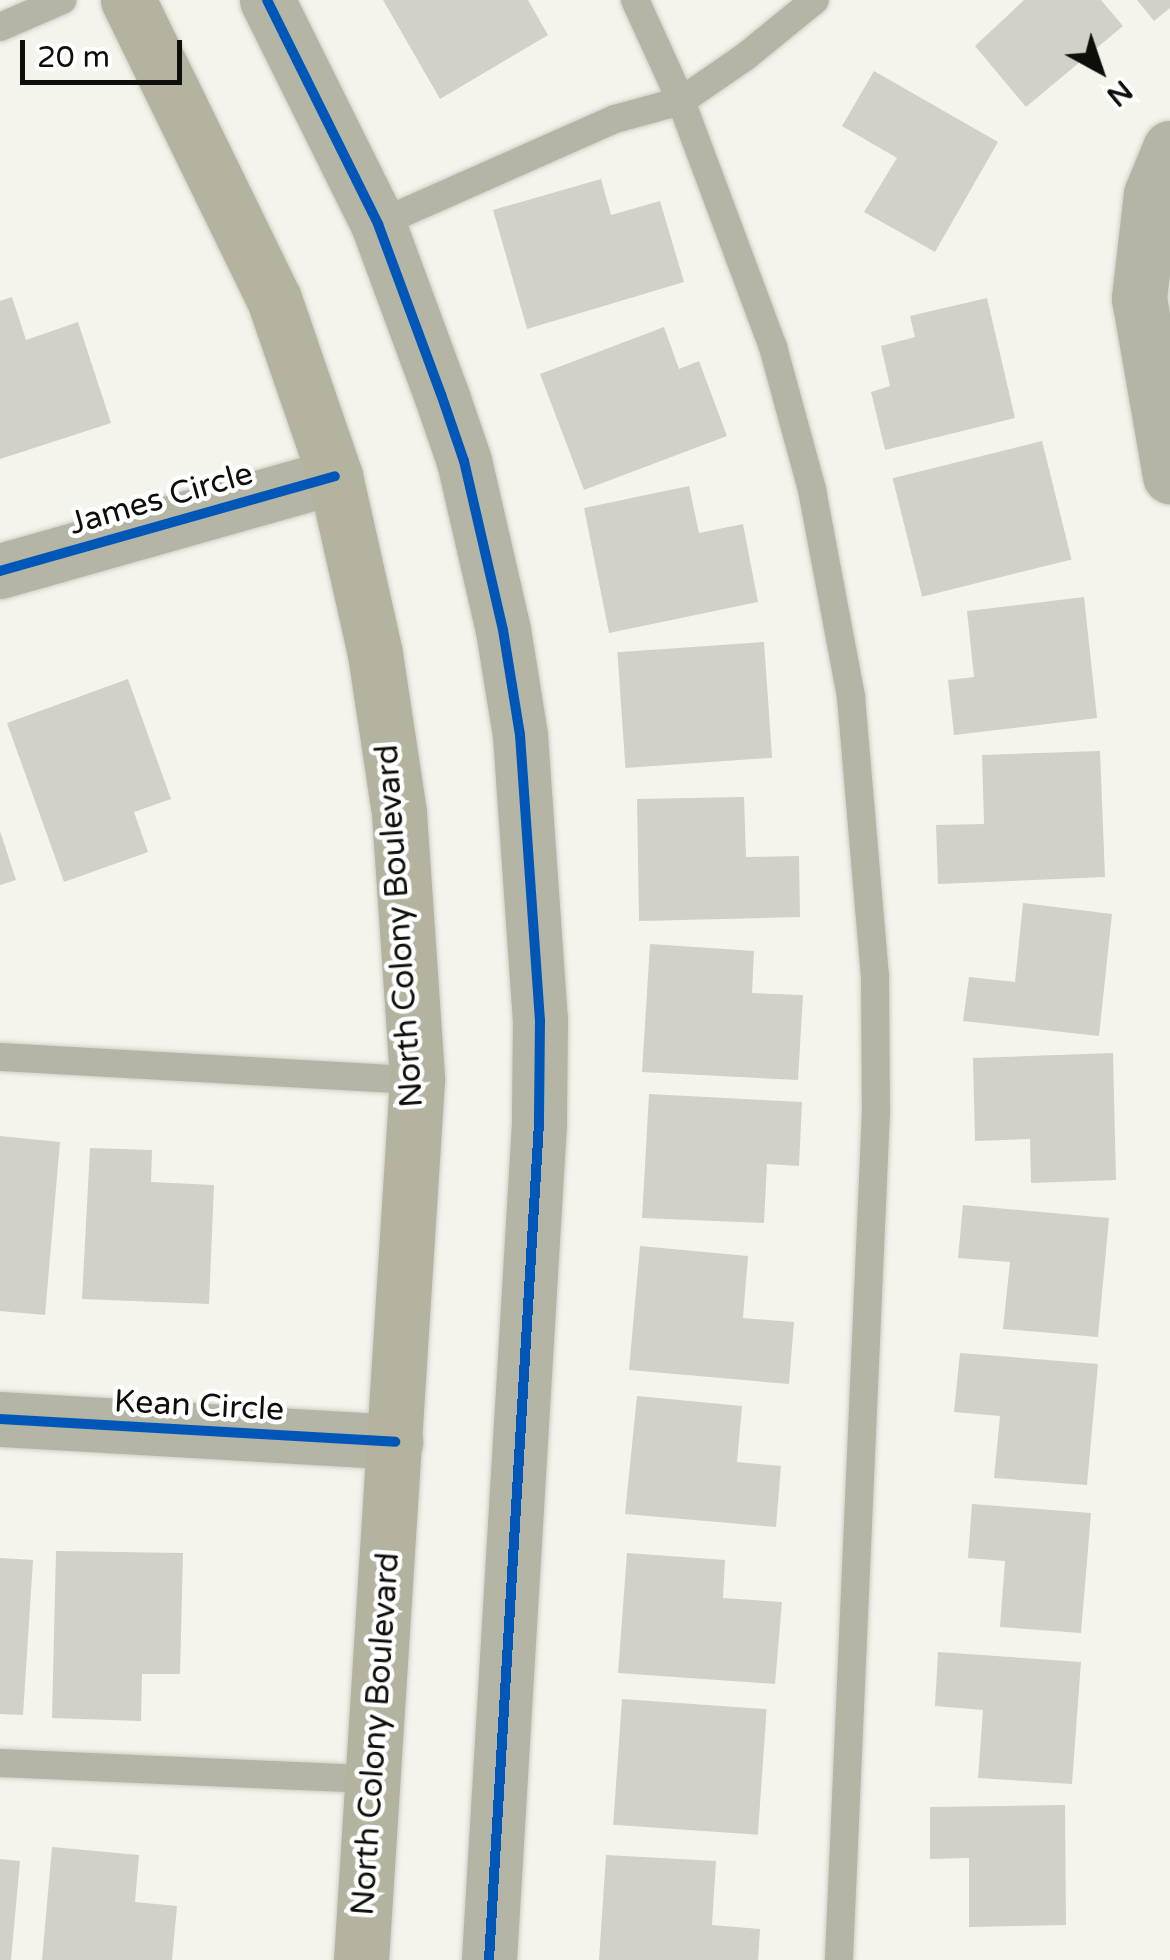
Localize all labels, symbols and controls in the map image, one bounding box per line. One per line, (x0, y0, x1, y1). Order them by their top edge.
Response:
scale bar (25, 20, 188, 82)
north arrow (1050, 20, 1150, 120)
text: 20 m (37, 39, 110, 76)
text: N (1100, 73, 1139, 113)
street label: James Circle (65, 454, 257, 544)
street label: North Colony Boulevard (368, 743, 432, 1109)
street label: Kean Circle (113, 1382, 285, 1430)
street label: North Colony Boulevard (344, 1551, 408, 1917)

